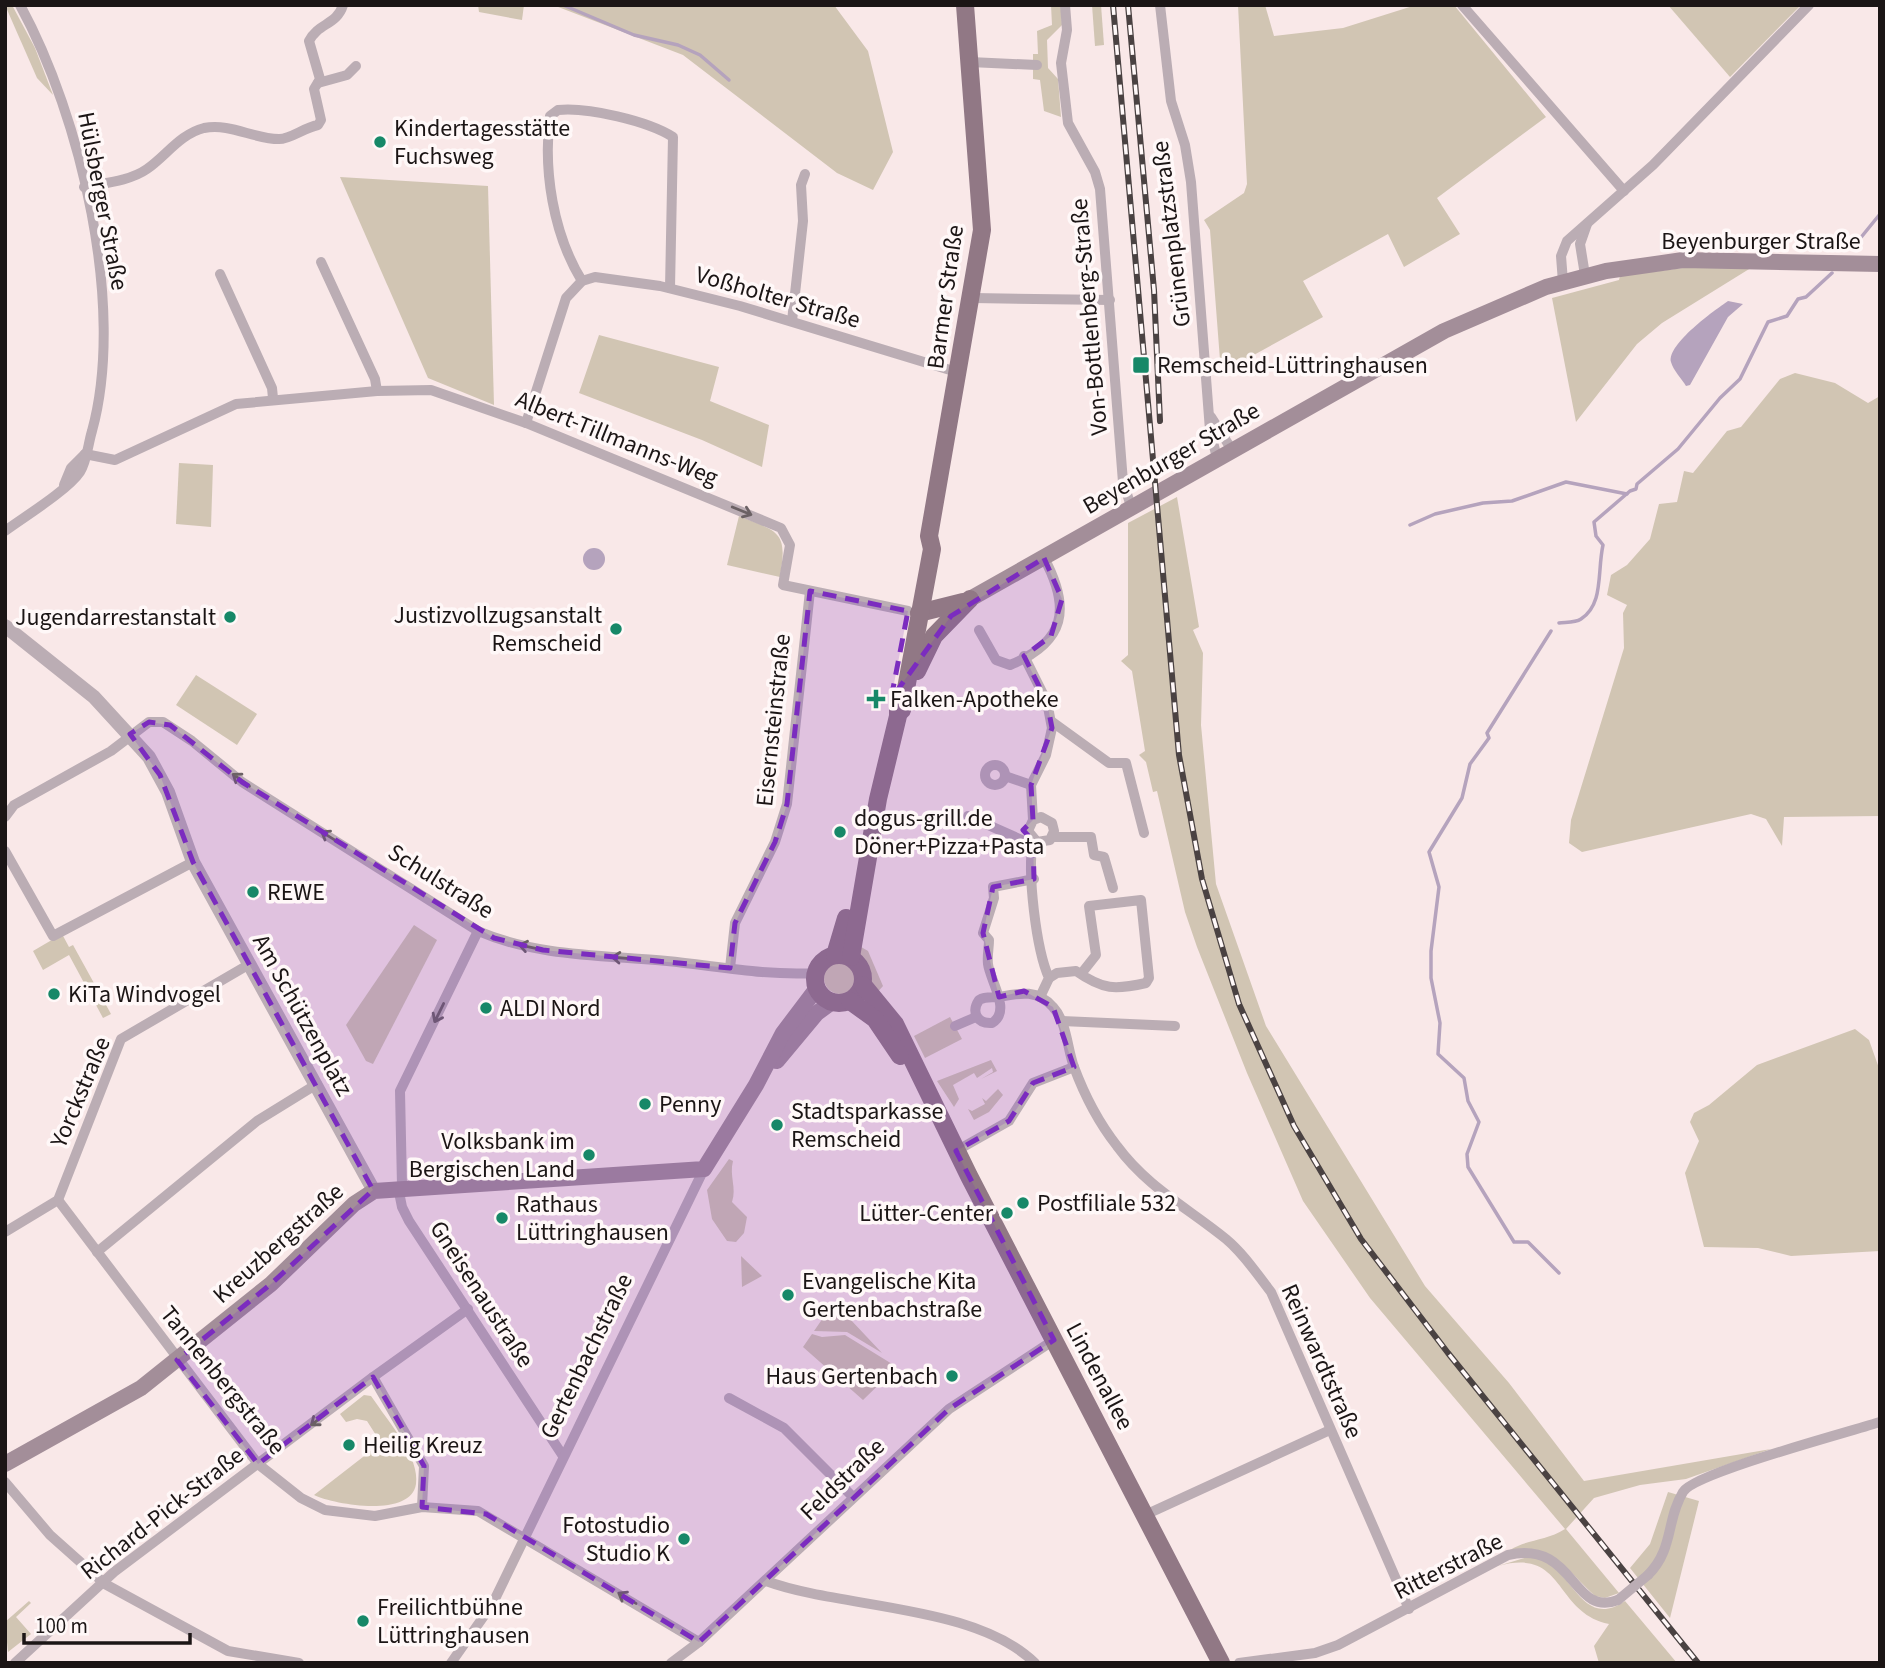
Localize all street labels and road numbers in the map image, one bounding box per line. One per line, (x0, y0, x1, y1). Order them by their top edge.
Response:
street label: Hülsberger Straße (68, 109, 137, 293)
street label: Grünenplatzstraße (1143, 139, 1200, 329)
street label: Von-Bottlenberg-Straße (1062, 197, 1117, 437)
street label: Barmer Straße (918, 223, 973, 372)
street label: Beyenburger Straße (1661, 224, 1861, 259)
street label: Voßholter Straße (691, 257, 864, 338)
street label: Albert-Tillmanns-Weg (510, 382, 723, 495)
street label: Beyenburger Straße (1076, 393, 1266, 523)
street label: Eisernsteinstraße (747, 632, 800, 808)
street label: Schulstraße (381, 835, 501, 928)
street label: Am Schützenplatz (244, 928, 362, 1103)
street label: Yorckstraße (41, 1031, 120, 1154)
street label: Kreuzbergstraße (205, 1175, 352, 1312)
street label: Gneisenaustraße (421, 1214, 542, 1375)
street label: Gertenbachstraße (531, 1268, 642, 1445)
street label: Reinwardtstraße (1272, 1278, 1371, 1444)
street label: Tannenbergstraße (151, 1298, 294, 1462)
street label: Lindenallee (1057, 1316, 1143, 1436)
street label: Feldstraße (792, 1430, 893, 1529)
street label: Richard-Pick-Straße (73, 1438, 251, 1588)
street label: Ritterstraße (1388, 1524, 1509, 1609)

